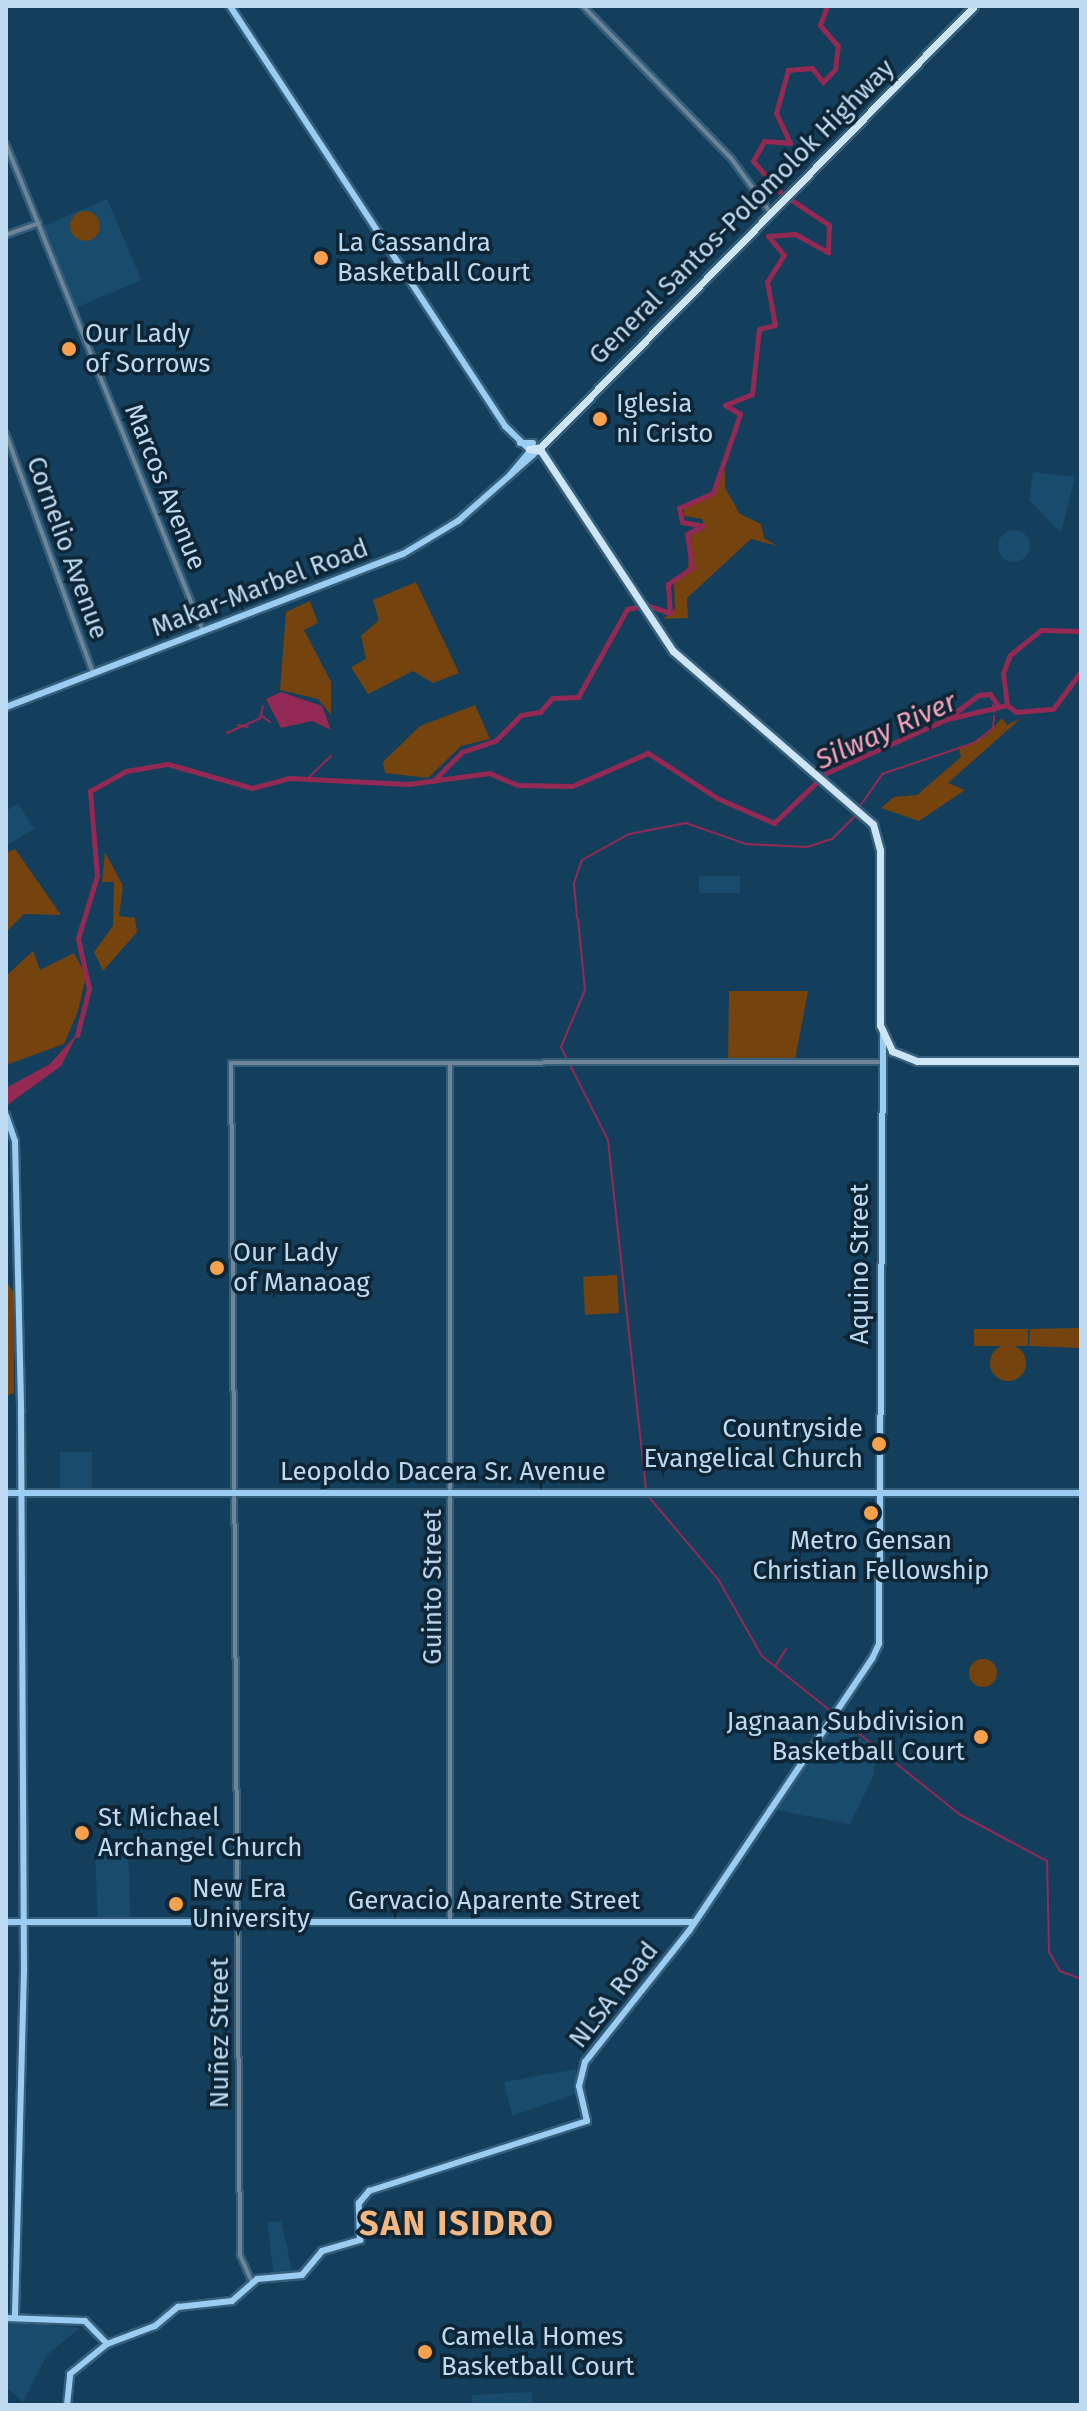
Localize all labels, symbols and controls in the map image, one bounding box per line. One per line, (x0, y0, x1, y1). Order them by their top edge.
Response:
street label: General Santos-Polomolok Highway (583, 53, 901, 371)
place label: La Cassandra Basketball Court (337, 227, 530, 288)
marker: La Cassandra Basketball Court (312, 249, 330, 267)
place label: Our Lady of Sorrows (85, 318, 210, 380)
marker: Our Lady of Sorrows (60, 340, 78, 358)
place label: Iglesia ni Cristo (616, 388, 713, 450)
street label: Marcos Avenue (118, 400, 212, 574)
marker: Iglesia ni Cristo (591, 410, 609, 428)
street label: Cornelio Avenue (20, 452, 114, 644)
street label: Makar-Marbel Road (147, 532, 373, 644)
water label: Silway River (810, 685, 962, 777)
street label: Aquino Street (844, 1184, 876, 1344)
place label: Our Lady of Manaoag (233, 1237, 370, 1298)
marker: Our Lady of Manaoag (208, 1259, 226, 1277)
place label: Countryside Evangelical Church (643, 1413, 863, 1474)
marker: Countryside Evangelical Church (870, 1435, 888, 1453)
street label: Leopoldo Dacera Sr. Avenue (280, 1456, 606, 1488)
marker: Metro Gensan Christian Fellowship (862, 1504, 880, 1522)
street label: Guinto Street (417, 1509, 449, 1665)
place label: Metro Gensan Christian Fellowship (752, 1525, 990, 1586)
place label: Jagnaan Subdivision Basketball Court (727, 1706, 965, 1768)
marker: Jagnaan Subdivision Basketball Court (972, 1728, 990, 1746)
place label: St Michael Archangel Church (98, 1802, 303, 1864)
marker: St Michael Archangel Church (73, 1824, 91, 1842)
place label: New Era University (192, 1873, 310, 1934)
street label: Gervacio Aparente Street (348, 1885, 640, 1917)
marker: New Era University (167, 1895, 185, 1913)
street label: NLSA Road (563, 1936, 665, 2054)
street label: Nuñez Street (204, 1958, 236, 2108)
district label: SAN ISIDRO (359, 2204, 555, 2244)
place label: Camella Homes Basketball Court (441, 2321, 634, 2382)
marker: Camella Homes Basketball Court (416, 2343, 434, 2361)

